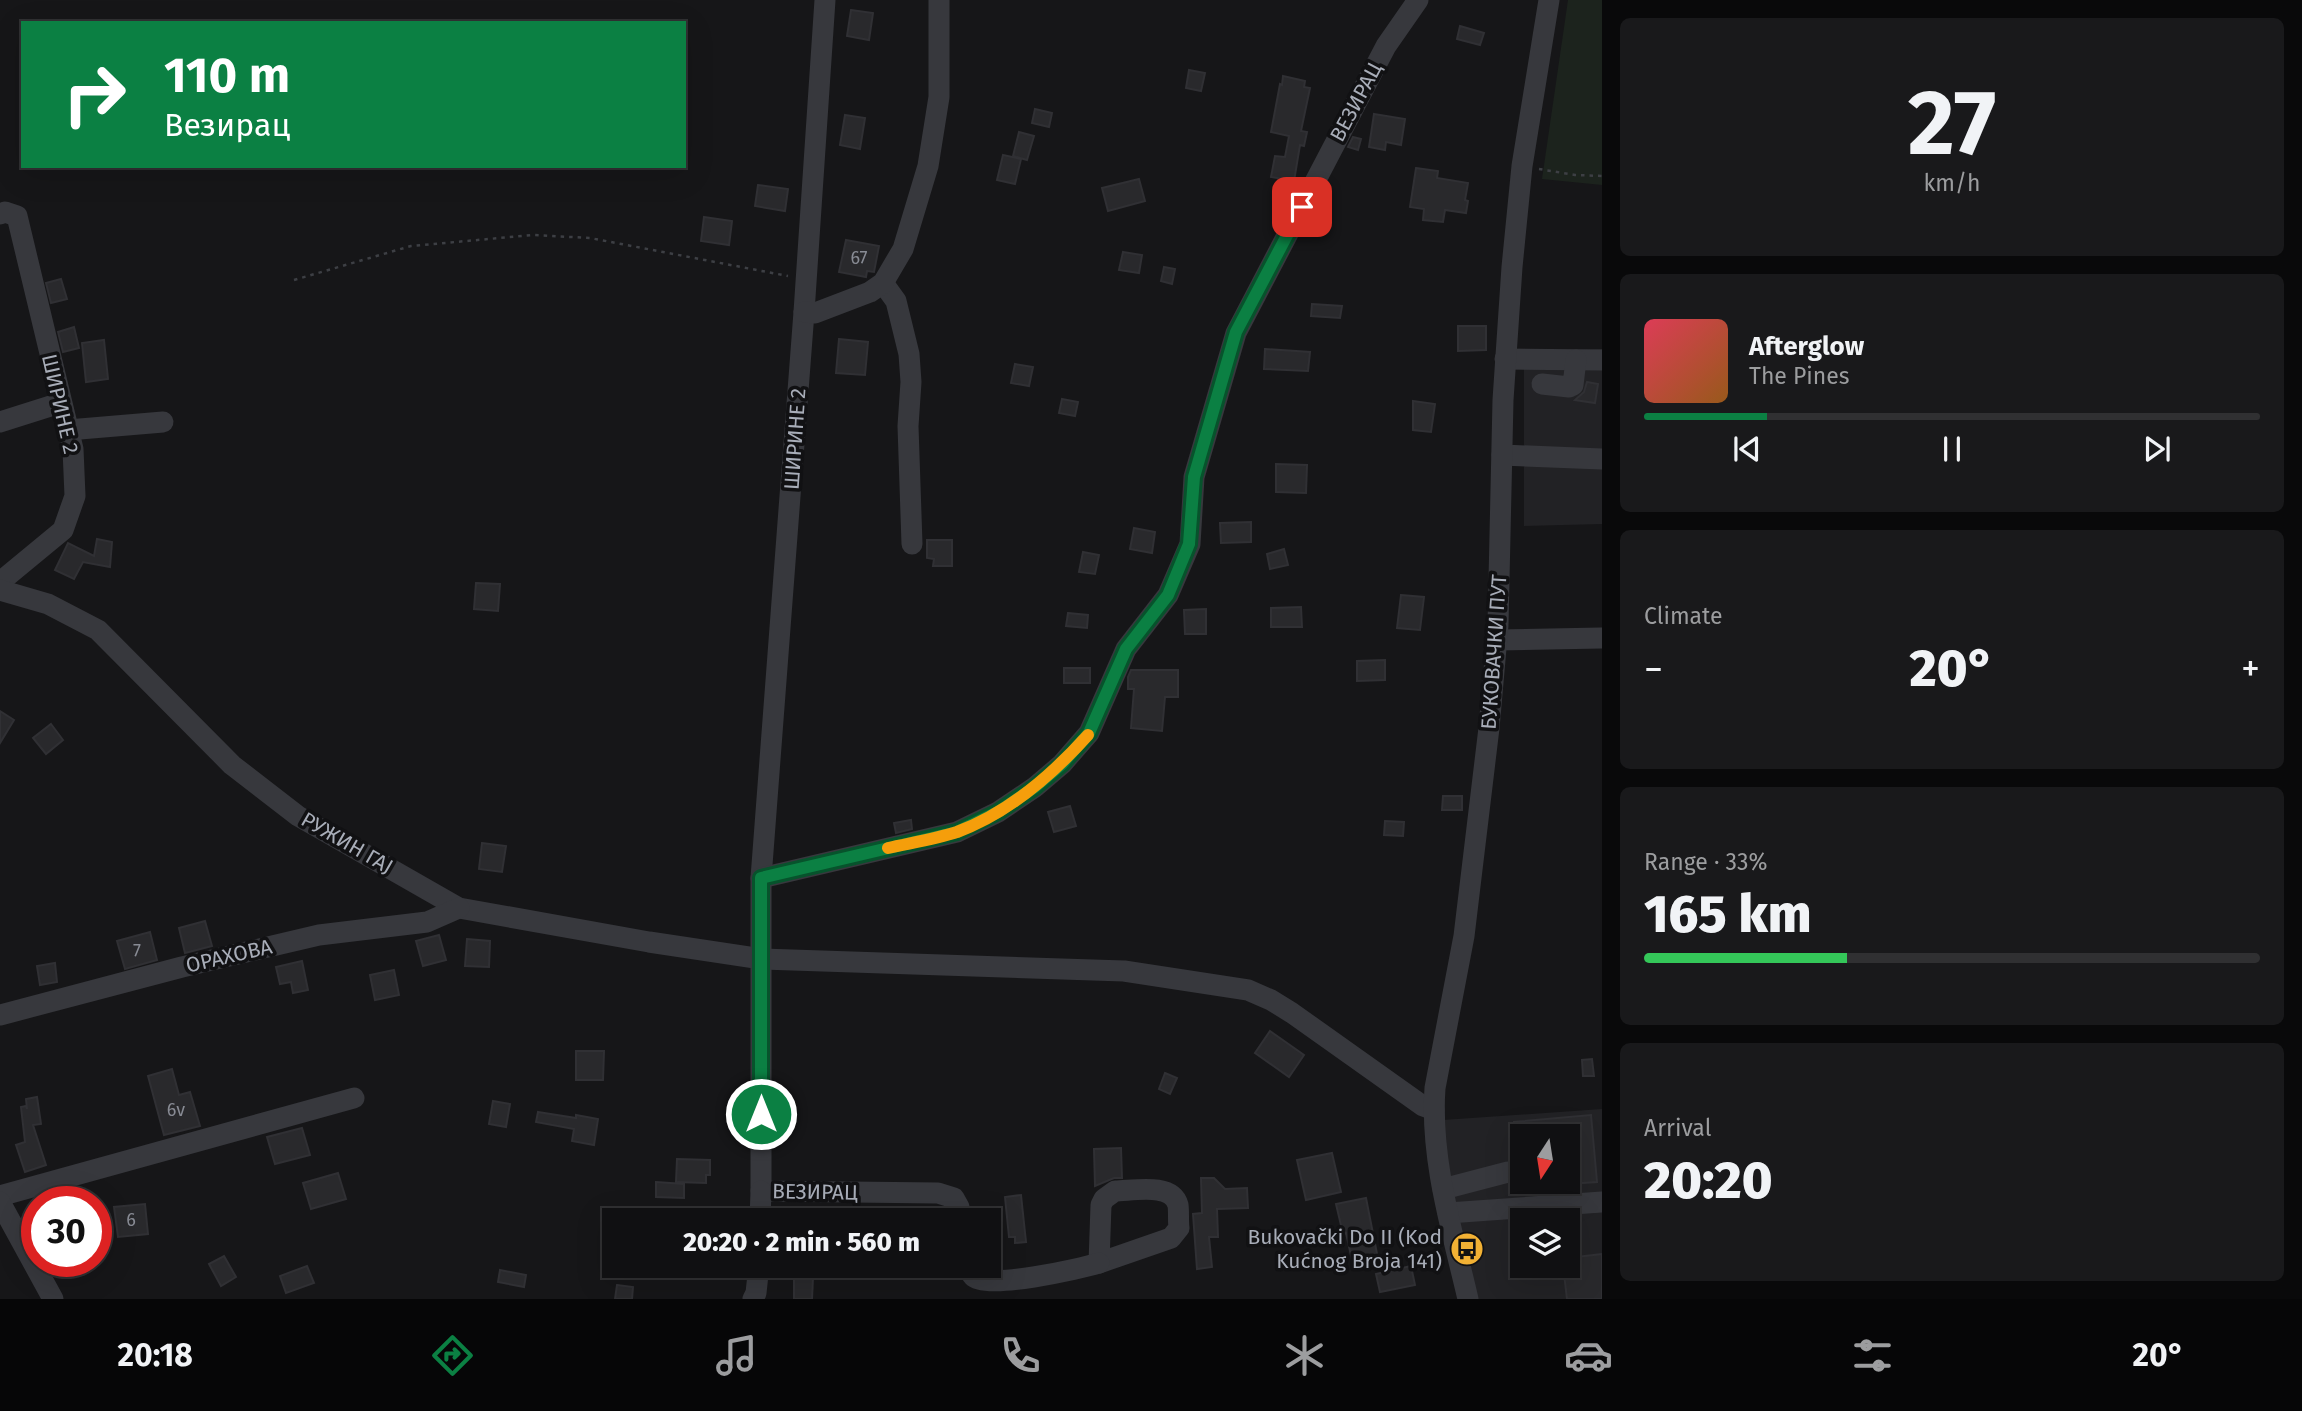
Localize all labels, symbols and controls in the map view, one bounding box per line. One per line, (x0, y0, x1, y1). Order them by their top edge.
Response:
text: 110 m (164, 46, 290, 105)
icon: right (49, 49, 140, 140)
street label: ВЕЗИРАЦ (1324, 58, 1388, 146)
text: 27 (1908, 69, 1996, 178)
text: Везирац (164, 106, 290, 144)
text: km/h (1924, 169, 1980, 197)
pin (1272, 177, 1332, 237)
icon: arrive (1283, 188, 1321, 226)
house number: 67 (850, 247, 868, 269)
text: Afterglow (1749, 331, 1864, 362)
street label: ШИРИНЕ 2 (36, 351, 84, 457)
text: The Pines (1749, 362, 1850, 390)
street label: ШИРИНЕ 2 (778, 387, 812, 491)
icon: previous (1728, 430, 1766, 468)
icon: pause (1933, 430, 1971, 468)
icon: next (2138, 430, 2176, 468)
street label: БУКОВАЧКИ ПУТ (1476, 573, 1512, 730)
text: Climate (1644, 602, 1723, 630)
text: 20° (1909, 637, 1995, 700)
text: − (1644, 646, 1663, 692)
text: + (2241, 646, 2260, 692)
street label: РУЖИН ГАЈ (297, 806, 397, 880)
text: Range · 33% (1644, 848, 1767, 876)
text: 165 km (1644, 883, 1811, 946)
street label: ОРАХОВА (183, 933, 275, 979)
house number: 7 (133, 940, 141, 962)
position arrow (724, 1077, 798, 1151)
house number: 6v (167, 1099, 185, 1121)
text: Arrival (1644, 1114, 1711, 1142)
north arrow (1510, 1124, 1580, 1194)
map controls (1510, 1124, 1580, 1278)
text: 20:20 (1644, 1149, 1773, 1212)
street label: ВЕЗИРАЦ (772, 1178, 858, 1206)
speed limit sign: 30 (21, 1186, 112, 1277)
button: layers (1510, 1208, 1580, 1278)
house number: 6 (126, 1209, 136, 1231)
place label: Bukovački Do II (Kod Kućnog Broja 141) (1248, 1224, 1442, 1274)
text: 20:20 · 2 min · 560 m (683, 1227, 920, 1258)
bus stop icon: Bukovački Do II (Kod Kućnog Broja 141) (1448, 1230, 1486, 1268)
icon: directions (428, 1331, 477, 1380)
icon: music (712, 1331, 761, 1380)
icon: phone (996, 1331, 1045, 1380)
icon: climate (1280, 1331, 1329, 1380)
icon: car (1564, 1331, 1613, 1380)
icon: filters (1848, 1331, 1897, 1380)
text: 20:18 (118, 1336, 193, 1374)
text: 20° (2133, 1336, 2184, 1374)

